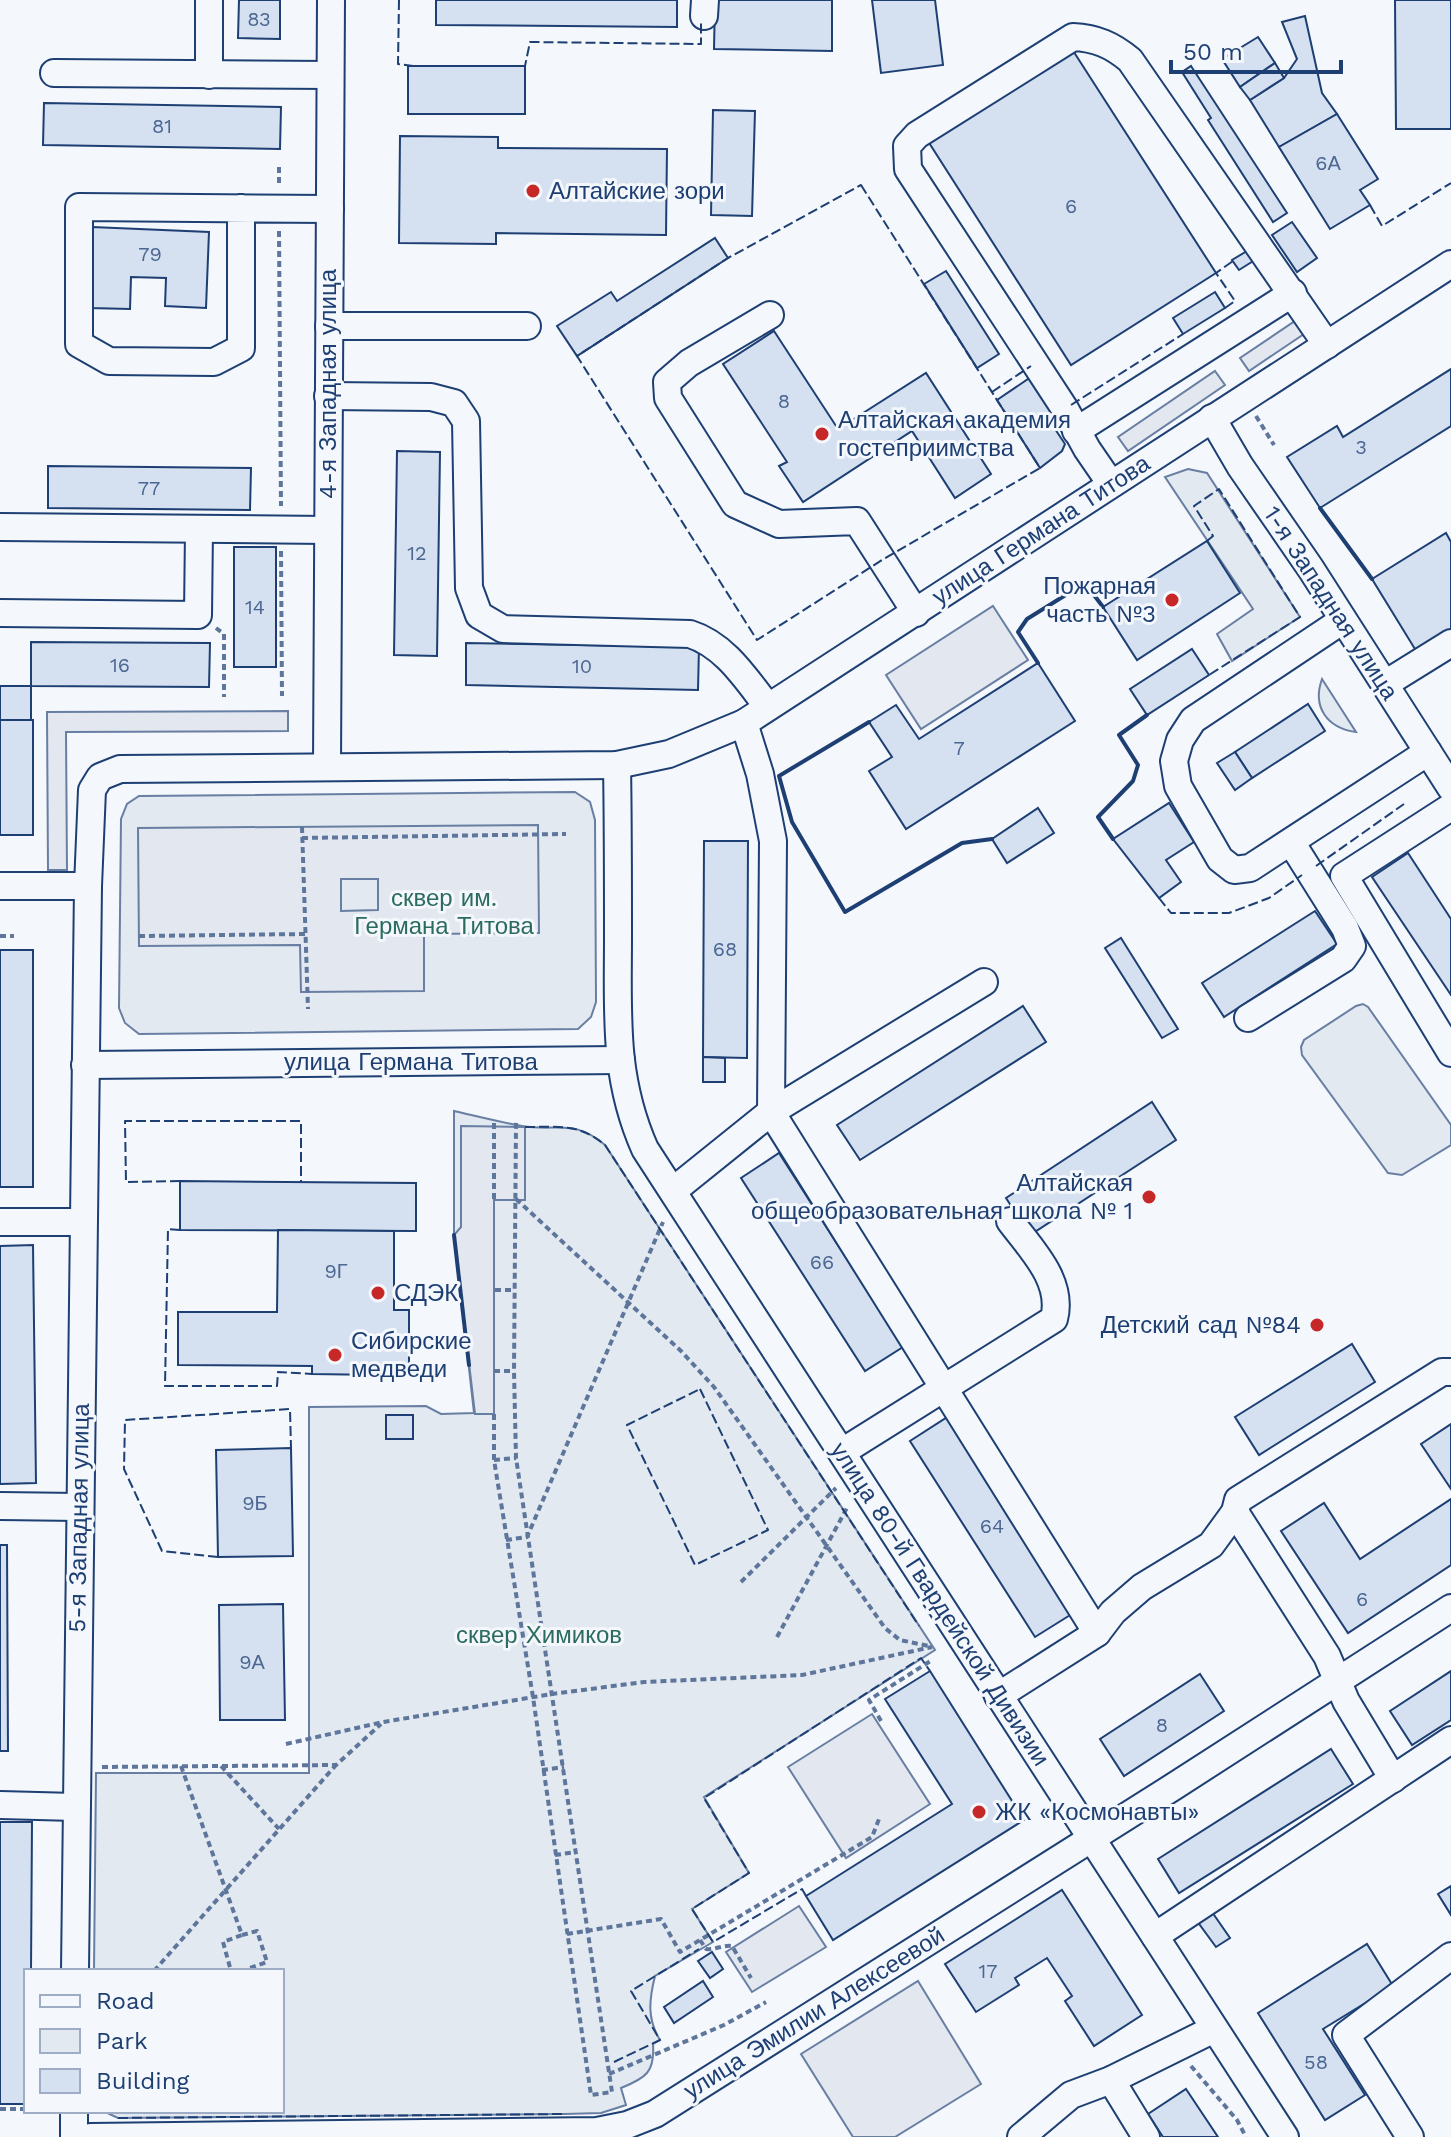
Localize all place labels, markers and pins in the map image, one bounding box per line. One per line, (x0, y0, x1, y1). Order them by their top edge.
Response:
place label: Алтайские зори (549, 177, 725, 205)
marker: Алтайские зори (524, 182, 542, 200)
place label: Алтайская академия гостеприимства (838, 406, 1071, 462)
marker: Алтайская академия гостеприимства (813, 425, 831, 443)
place label: Пожарная часть №3 (1043, 572, 1156, 628)
marker: Пожарная часть №3 (1163, 591, 1181, 609)
place label: Алтайская общеобразовательная школа № 1 (751, 1169, 1133, 1225)
marker: Алтайская общеобразовательная школа № 1 (1140, 1188, 1158, 1206)
place label: СДЭК (394, 1279, 458, 1307)
marker: СДЭК (369, 1284, 387, 1302)
place label: Детский сад №84 (1101, 1311, 1301, 1339)
marker: Детский сад №84 (1308, 1316, 1326, 1334)
place label: Сибирские медведи (351, 1327, 472, 1383)
marker: Сибирские медведи (326, 1346, 344, 1364)
place label: ЖК «Космонавты» (995, 1798, 1199, 1826)
marker: ЖК «Космонавты» (970, 1803, 988, 1821)

